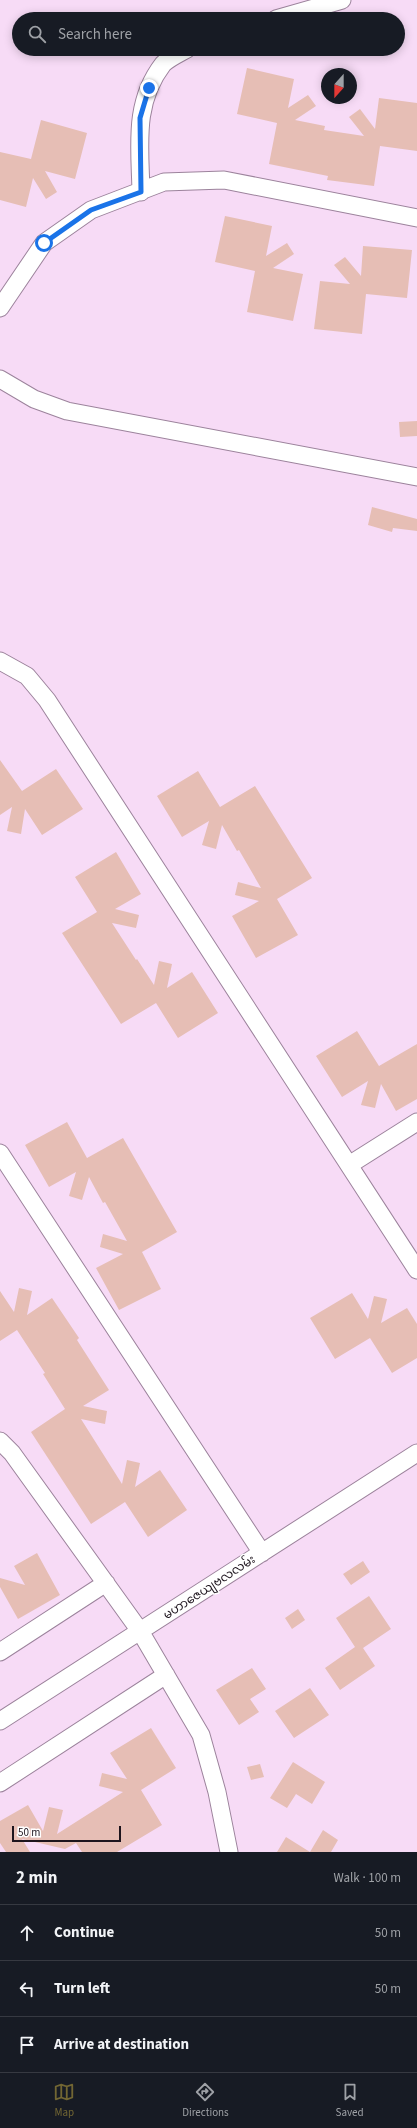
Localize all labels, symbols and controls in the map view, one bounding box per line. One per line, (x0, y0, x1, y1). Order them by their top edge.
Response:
search box (12, 12, 405, 56)
icon: search (26, 23, 48, 45)
text: Search here (58, 24, 132, 45)
north arrow (321, 68, 357, 104)
route end (140, 79, 158, 97)
route start (35, 234, 53, 252)
street label: မဟာဇေယျဗလလမ်း (159, 1550, 259, 1624)
scale bar (12, 1824, 121, 1843)
text: 50 m (18, 1825, 40, 1840)
text: 2 min (16, 1866, 57, 1890)
text: Walk · 100 m (333, 1869, 401, 1887)
icon: ahead (16, 1922, 38, 1944)
text: Continue (54, 1922, 114, 1943)
text: 50 m (375, 1924, 401, 1942)
icon: left (16, 1978, 38, 2000)
text: Turn left (54, 1978, 110, 1999)
text: 50 m (375, 1980, 401, 1998)
icon: arrive (16, 2034, 38, 2056)
text: Arrive at destination (54, 2034, 189, 2055)
tab: Map (53, 2081, 75, 2120)
tab: Directions (182, 2081, 229, 2120)
tab: Saved (336, 2081, 364, 2120)

